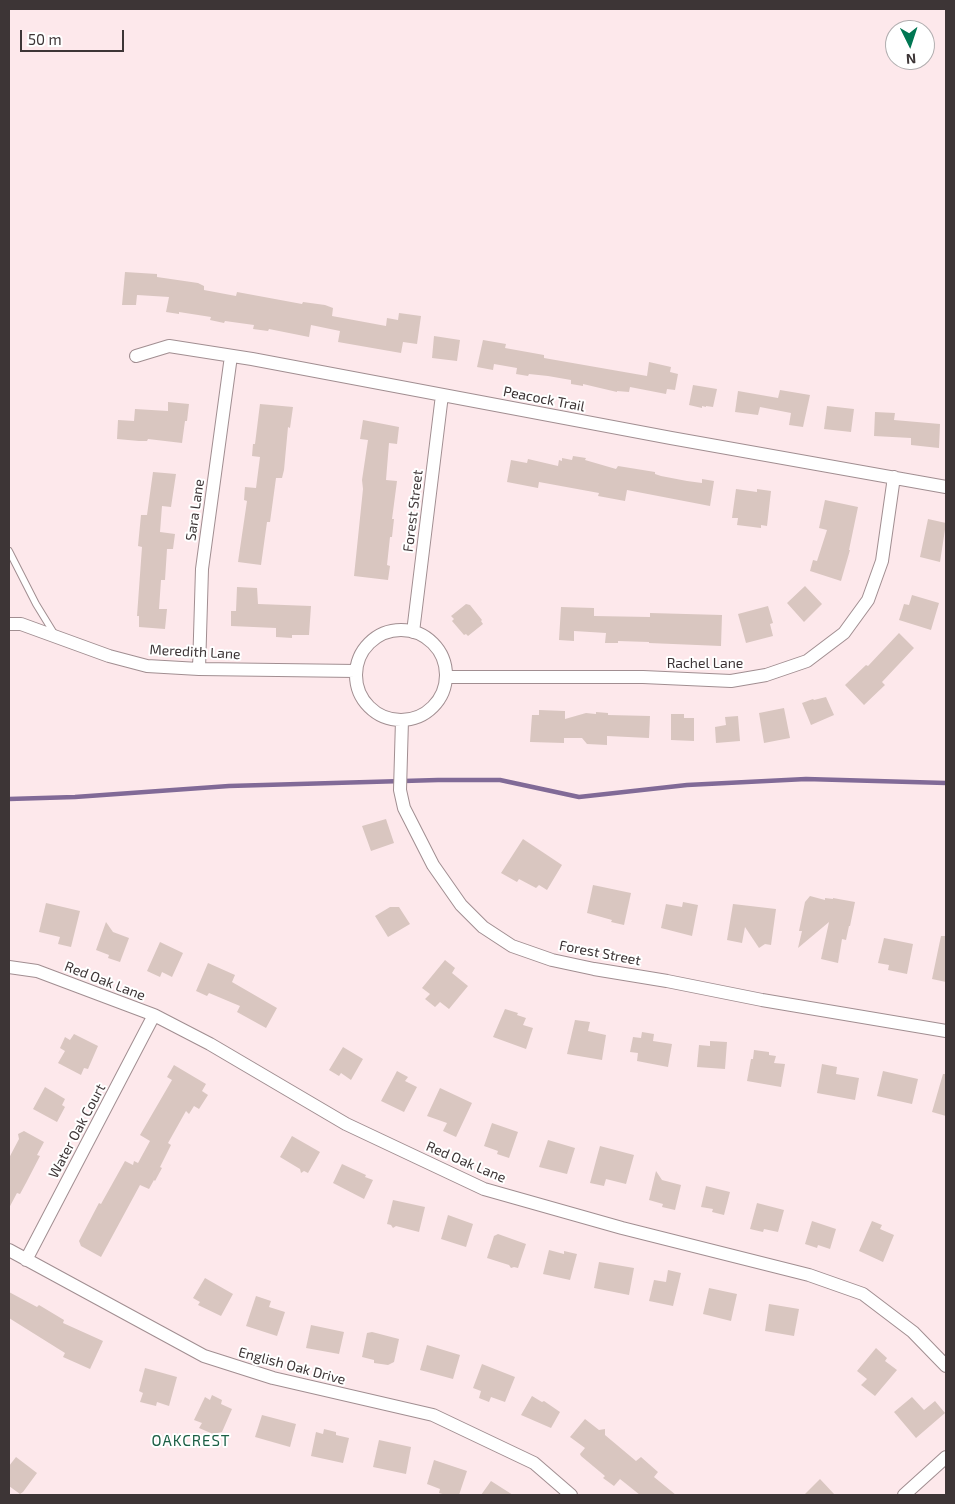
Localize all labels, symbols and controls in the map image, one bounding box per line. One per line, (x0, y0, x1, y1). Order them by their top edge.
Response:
scale bar (22, 20, 126, 52)
north arrow (885, 20, 935, 70)
text: 50 m (28, 30, 62, 48)
text: N (905, 51, 917, 68)
street label: Peacock Trail (502, 383, 586, 415)
street label: Forest Street (400, 469, 426, 553)
street label: Sara Lane (182, 478, 208, 542)
street label: Meredith Lane (149, 641, 241, 663)
street label: Rachel Lane (667, 655, 743, 671)
street label: Forest Street (558, 937, 642, 969)
street label: Red Oak Lane (62, 958, 148, 1004)
street label: Water Oak Court (45, 1081, 109, 1181)
street label: Red Oak Lane (424, 1138, 508, 1186)
street label: English Oak Drive (237, 1344, 347, 1388)
district label: OAKCREST (150, 1432, 232, 1450)

